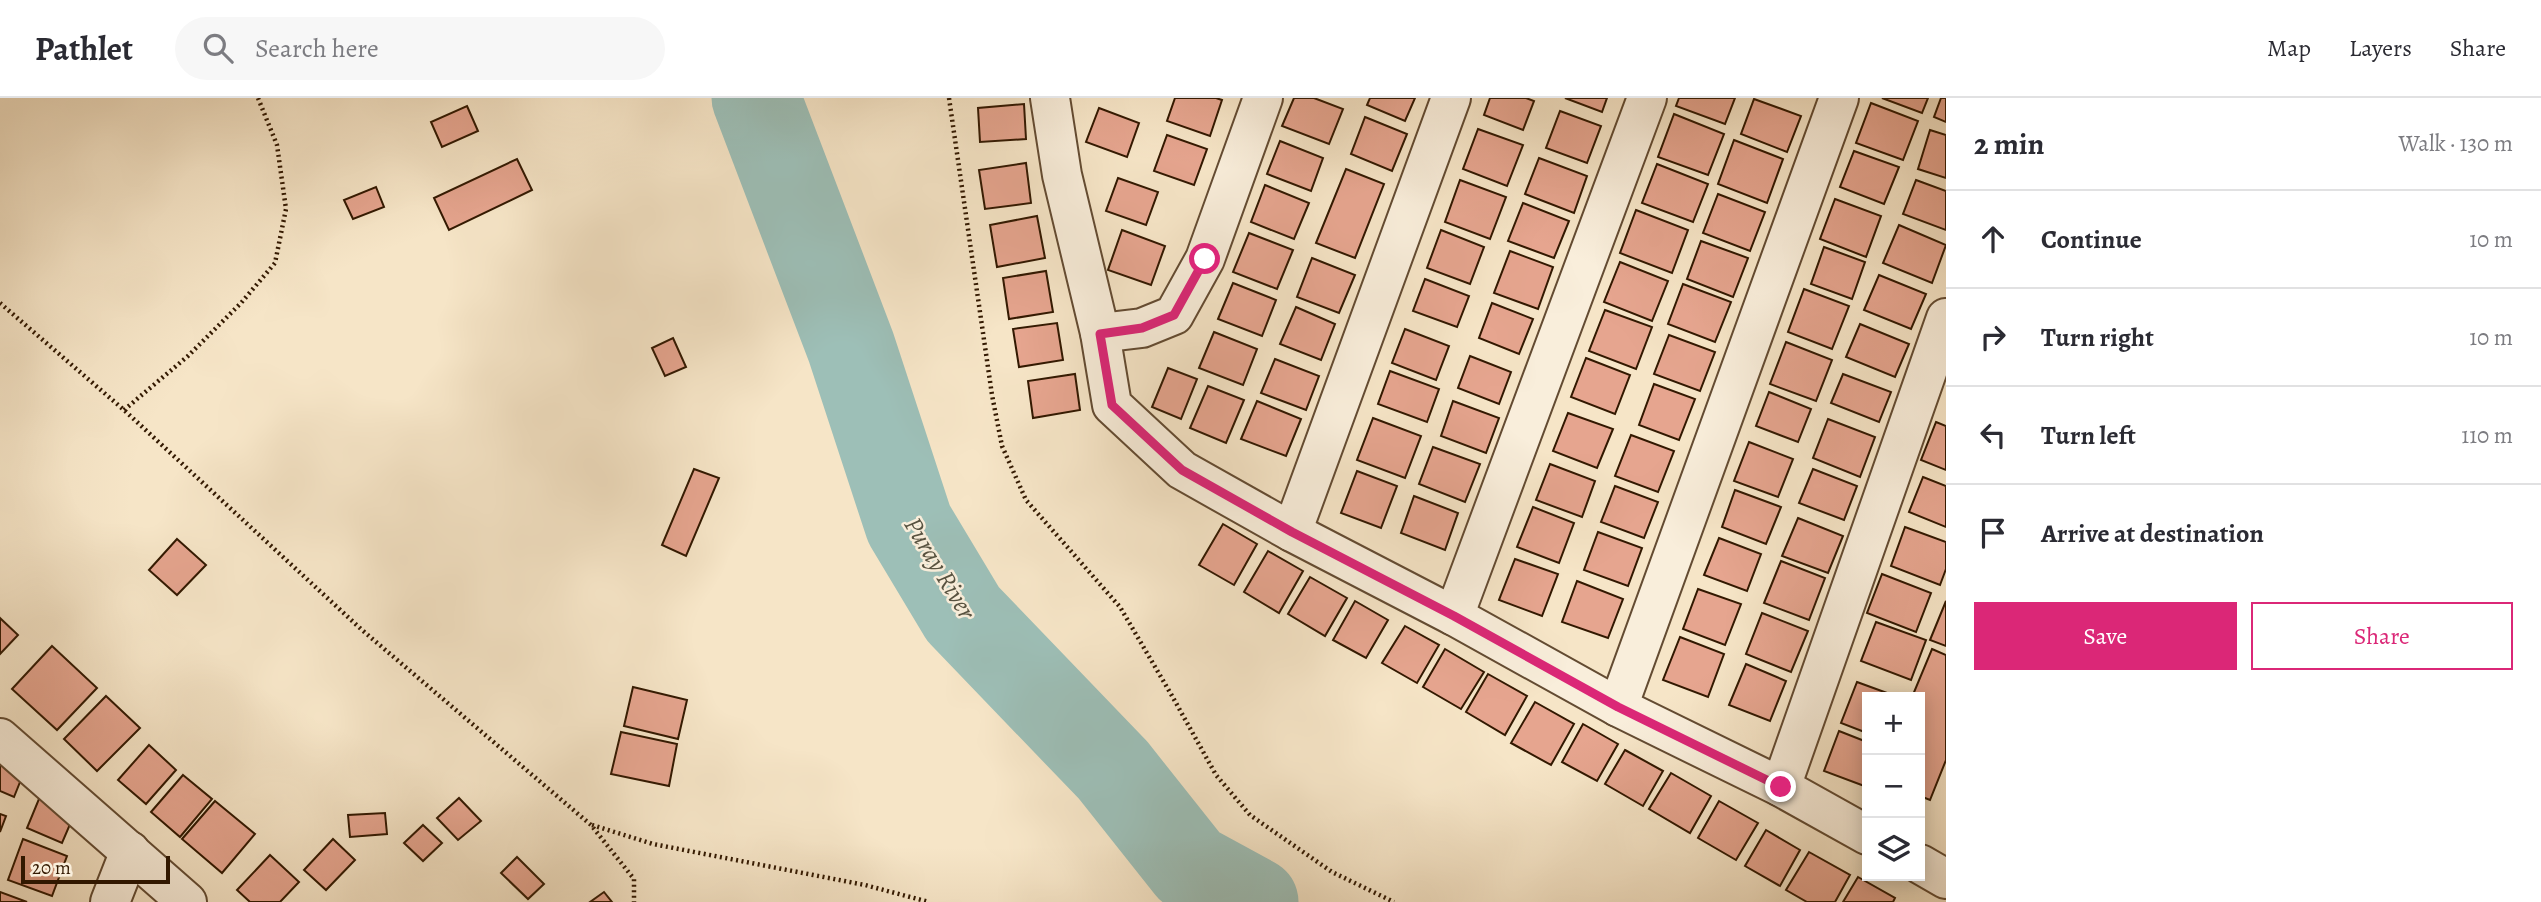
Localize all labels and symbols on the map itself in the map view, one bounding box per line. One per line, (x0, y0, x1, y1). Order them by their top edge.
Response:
route start (1189, 243, 1220, 274)
water label: Puray River (896, 510, 985, 627)
route end (1765, 771, 1796, 802)
scale bar (21, 853, 170, 885)

